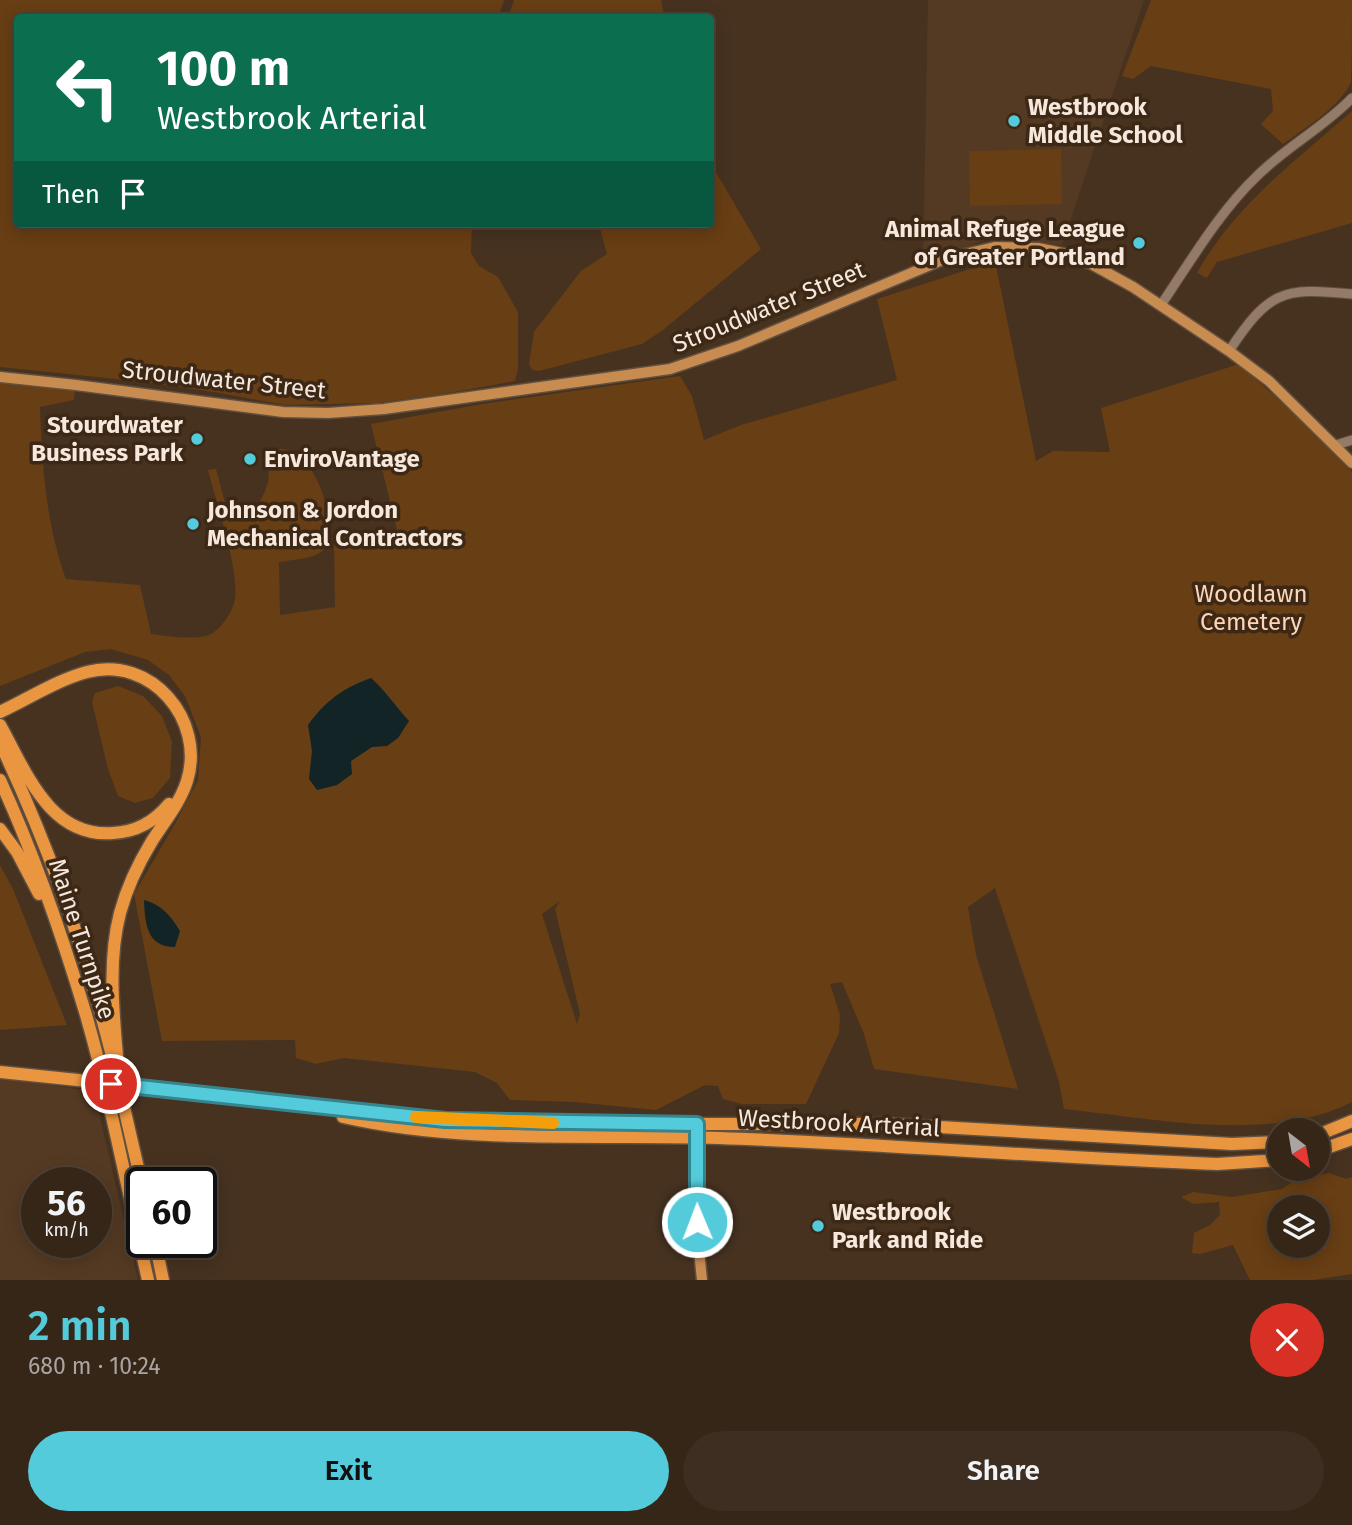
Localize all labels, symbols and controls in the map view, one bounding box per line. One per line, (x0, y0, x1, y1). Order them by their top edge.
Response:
text: 100 m (157, 39, 290, 98)
icon: left (42, 42, 133, 133)
place label: Westbrook Middle School (1028, 93, 1183, 149)
text: Westbrook Arterial (157, 99, 427, 137)
marker: Westbrook Middle School (1006, 113, 1022, 129)
icon: arrive (114, 175, 152, 213)
text: Then (42, 179, 100, 210)
place label: Animal Refuge League of Greater Portland (884, 215, 1125, 271)
marker: Animal Refuge League of Greater Portland (1131, 235, 1147, 251)
street label: Stroudwater Street (669, 256, 869, 358)
street label: Stroudwater Street (121, 355, 328, 405)
place label: Stourdwater Business Park (31, 411, 184, 467)
marker: Stourdwater Business Park (189, 431, 205, 447)
place label: EnviroVantage (264, 445, 420, 473)
marker: EnviroVantage (242, 451, 258, 467)
place label: Johnson & Jordon Mechanical Contractors (206, 496, 463, 552)
marker: Johnson & Jordon Mechanical Contractors (185, 516, 201, 532)
park label: Woodlawn Cemetery (1194, 580, 1308, 636)
street label: Maine Turnpike (43, 855, 121, 1023)
pin (81, 1054, 141, 1114)
icon: arrive (92, 1065, 130, 1103)
street label: Westbrook Arterial (737, 1104, 941, 1142)
north arrow (1267, 1118, 1330, 1181)
map controls (1267, 1118, 1330, 1258)
speed limit sign: 60 (126, 1167, 217, 1258)
text: 56 (47, 1182, 86, 1224)
position arrow (660, 1185, 734, 1259)
button: layers (1267, 1195, 1330, 1258)
place label: Westbrook Park and Ride (832, 1198, 983, 1254)
marker: Westbrook Park and Ride (810, 1218, 826, 1234)
text: km/h (44, 1219, 89, 1241)
text: 2 min (28, 1301, 132, 1351)
button: close (1250, 1303, 1324, 1377)
text: 680 m · 10:24 (28, 1352, 161, 1380)
button: Exit (28, 1431, 669, 1511)
button: Share (683, 1431, 1324, 1511)

